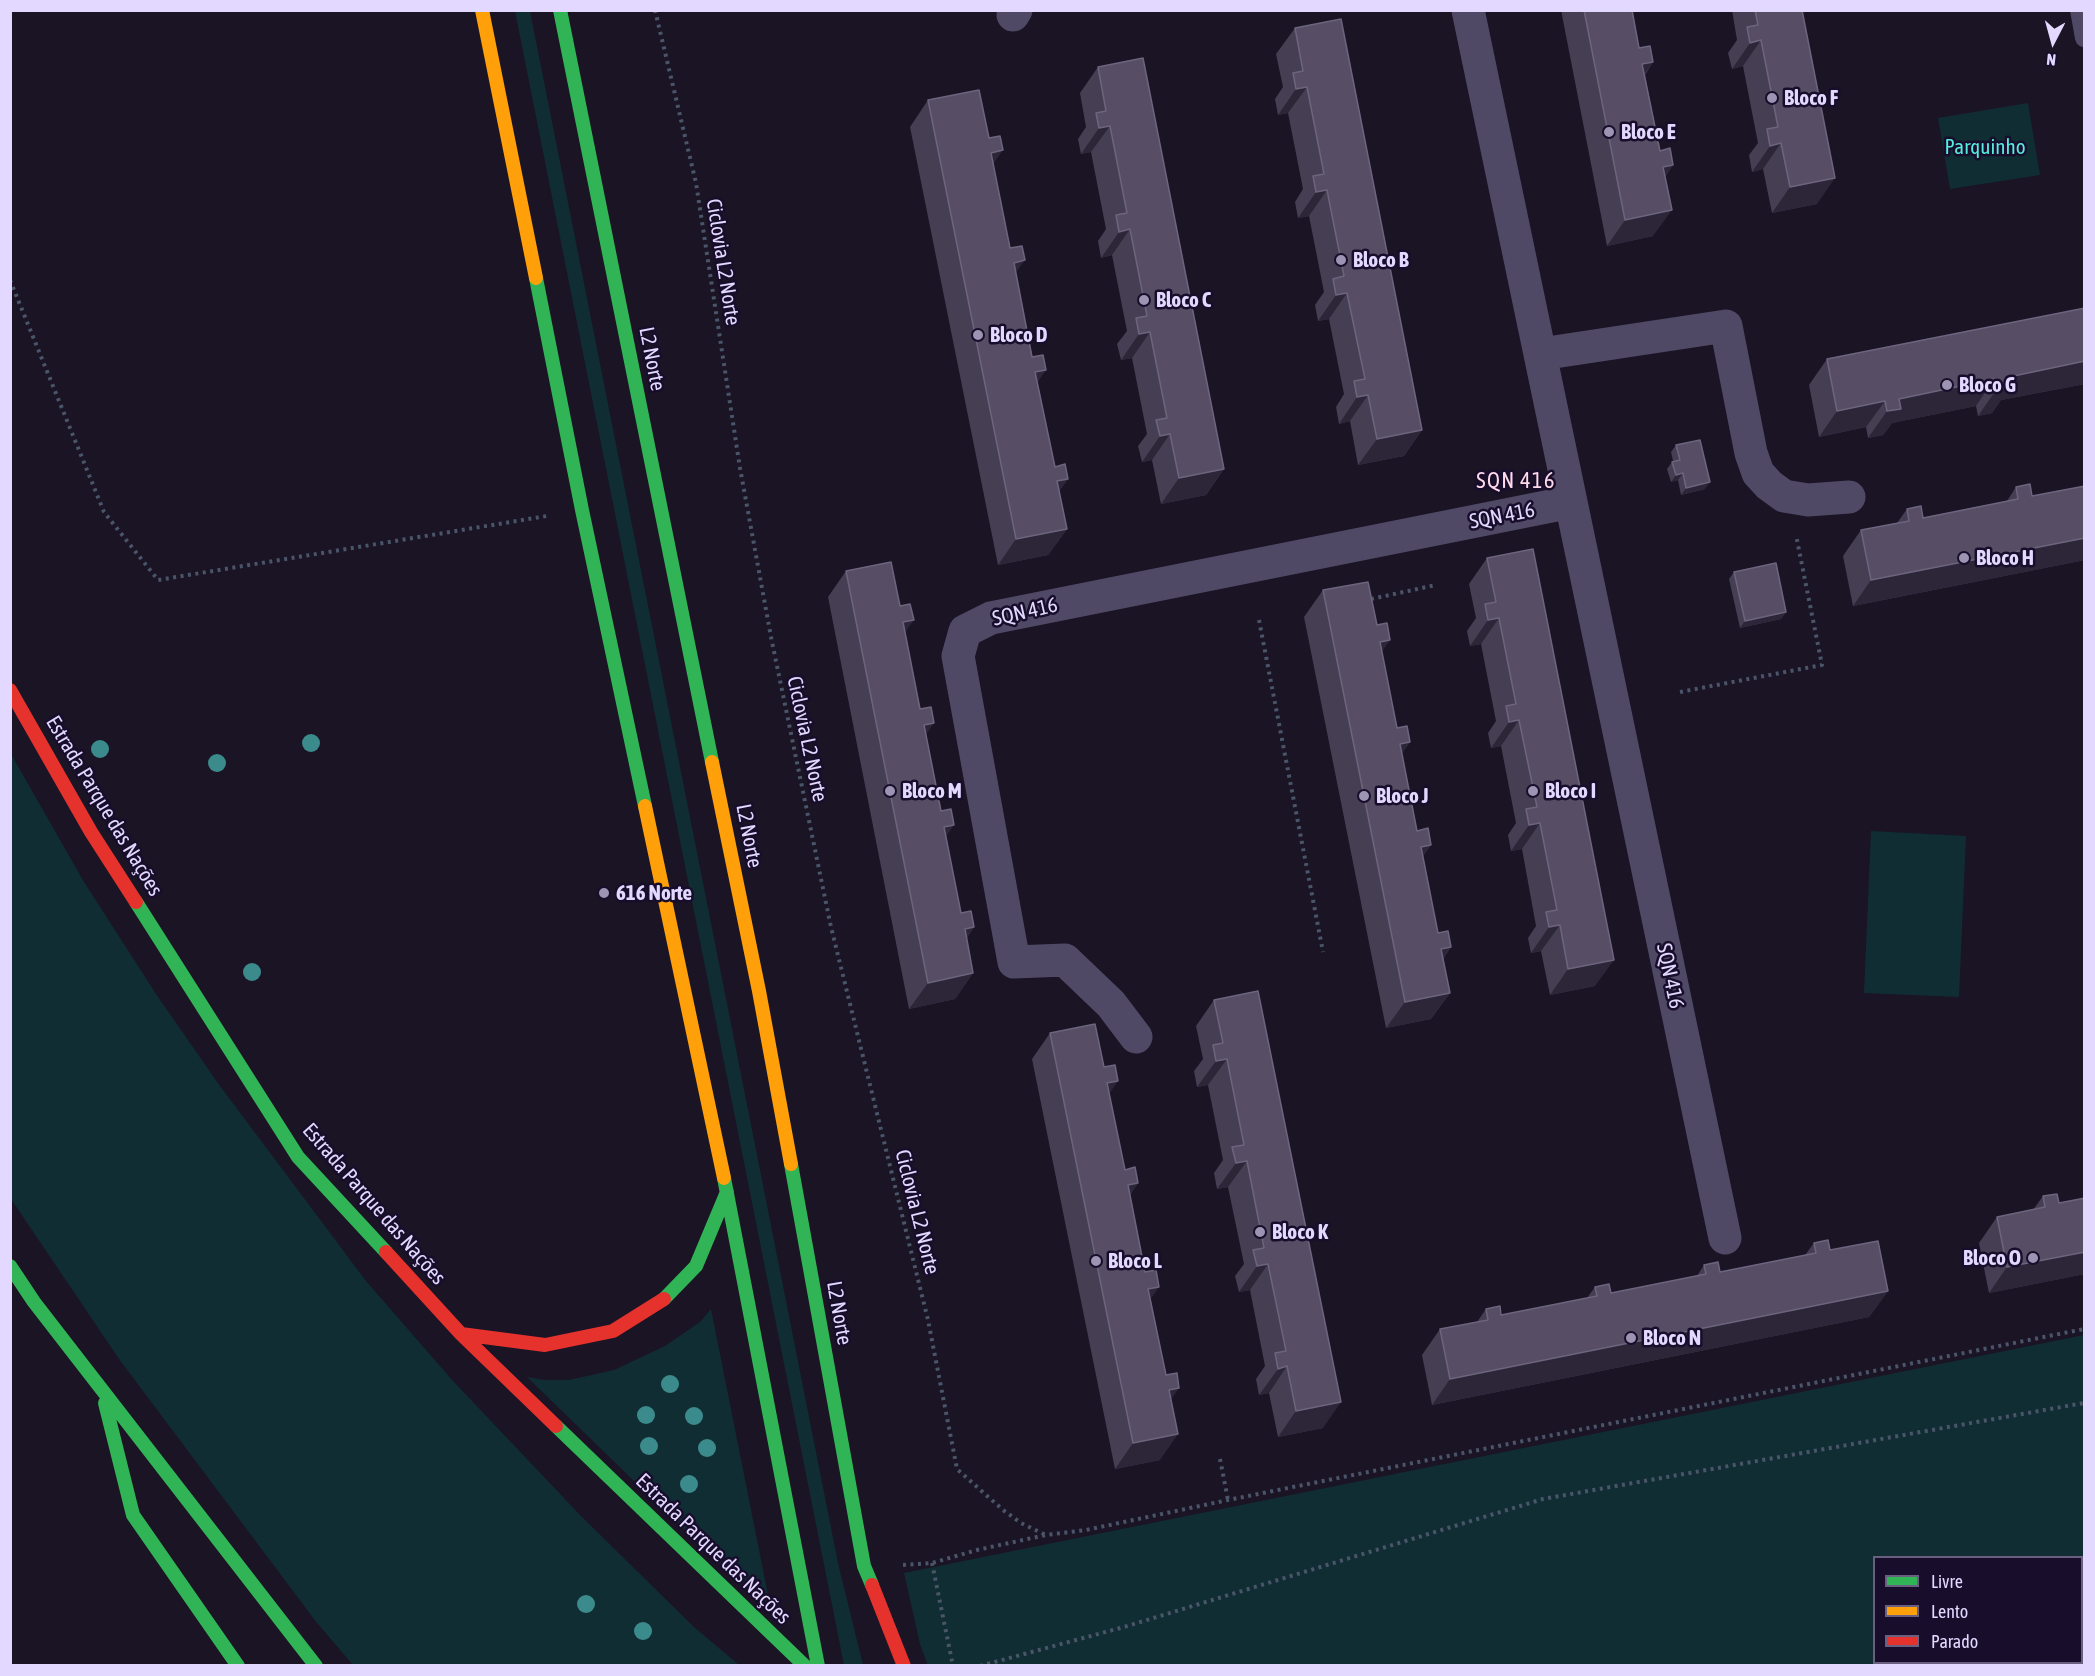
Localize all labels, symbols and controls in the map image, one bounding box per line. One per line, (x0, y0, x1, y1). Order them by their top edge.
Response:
north arrow (2023, 12, 2083, 72)
text: N (2045, 50, 2057, 69)
place label: Bloco F (1784, 85, 1838, 111)
marker: Bloco F (1765, 91, 1779, 105)
place label: Bloco E (1621, 119, 1676, 145)
marker: Bloco E (1602, 125, 1616, 139)
park label: Parquinho (1945, 134, 2025, 160)
street label: Ciclovia L2 Norte (701, 197, 745, 327)
place label: Bloco B (1353, 247, 1409, 273)
marker: Bloco B (1334, 253, 1348, 267)
place label: Bloco C (1156, 287, 1211, 313)
marker: Bloco C (1137, 293, 1151, 307)
place label: Bloco D (990, 322, 1047, 348)
street label: L2 Norte (633, 325, 671, 393)
marker: Bloco D (971, 328, 985, 342)
place label: Bloco G (1959, 372, 2016, 398)
marker: Bloco G (1940, 378, 1954, 392)
district label: SQN 416 (1476, 468, 1556, 494)
street label: SQN 416 (1467, 497, 1537, 535)
place label: Bloco H (1976, 545, 2034, 571)
marker: Bloco H (1957, 551, 1971, 565)
street label: SQN 416 (990, 592, 1060, 632)
street label: Ciclovia L2 Norte (781, 674, 833, 804)
street label: Estrada Parque das Nações (40, 711, 168, 901)
place label: Bloco M (902, 778, 962, 804)
place label: Bloco I (1545, 778, 1596, 804)
place label: Bloco J (1376, 783, 1428, 809)
marker: Bloco M (883, 784, 897, 798)
marker: Bloco I (1526, 784, 1540, 798)
marker: Bloco J (1357, 789, 1371, 803)
street label: L2 Norte (730, 802, 768, 870)
place label: 616 Norte (616, 880, 692, 906)
marker: 616 Norte (597, 886, 611, 900)
street label: SQN 416 (1651, 941, 1689, 1011)
street label: Estrada Parque das Nações (297, 1118, 451, 1290)
street label: Ciclovia L2 Norte (889, 1147, 945, 1277)
place label: Bloco K (1272, 1219, 1328, 1245)
marker: Bloco K (1253, 1225, 1267, 1239)
place label: Bloco O (1963, 1245, 2021, 1271)
place label: Bloco L (1108, 1248, 1162, 1274)
marker: Bloco O (2026, 1251, 2040, 1265)
marker: Bloco L (1089, 1254, 1103, 1268)
street label: L2 Norte (821, 1279, 857, 1347)
place label: Bloco N (1643, 1325, 1701, 1351)
marker: Bloco N (1624, 1331, 1638, 1345)
street label: Estrada Parque das Nações (630, 1469, 796, 1629)
legend (1873, 1556, 2083, 1664)
text: Livre (1931, 1571, 1963, 1592)
text: Lento (1931, 1601, 1968, 1622)
text: Parado (1931, 1631, 1978, 1652)

